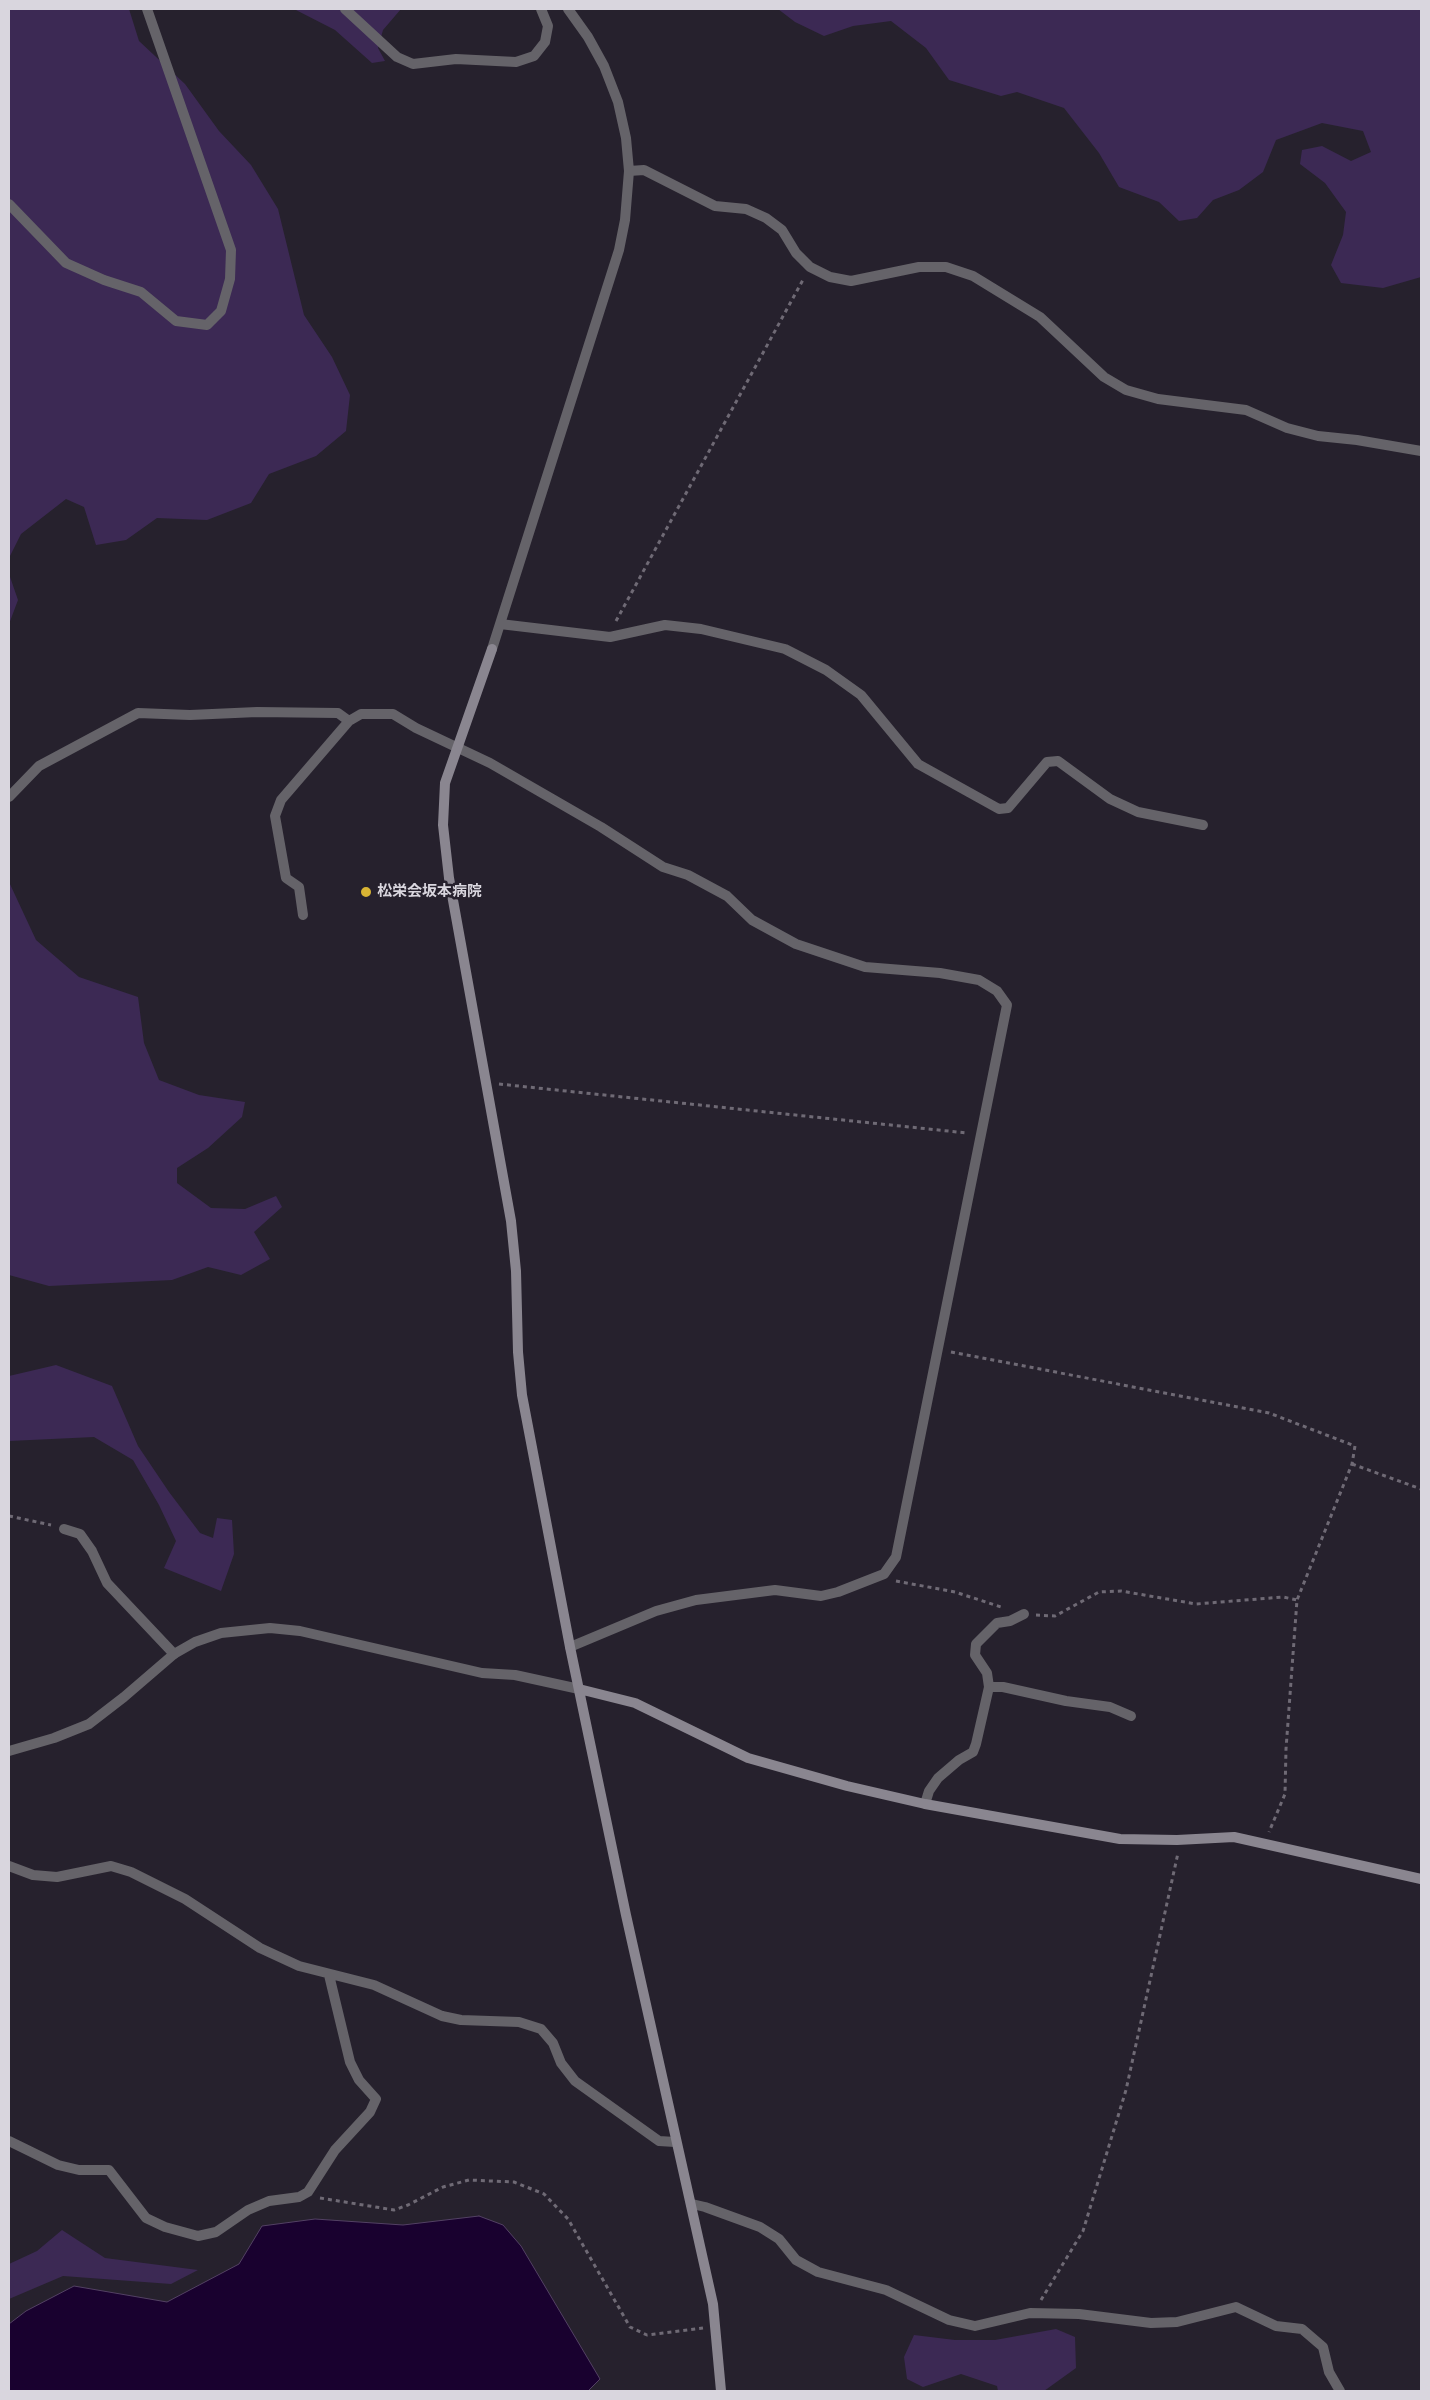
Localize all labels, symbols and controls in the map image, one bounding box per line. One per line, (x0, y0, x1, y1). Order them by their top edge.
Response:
place label: 松栄会坂本病院 (377, 883, 482, 901)
marker: 松栄会坂本病院 (359, 885, 373, 899)

